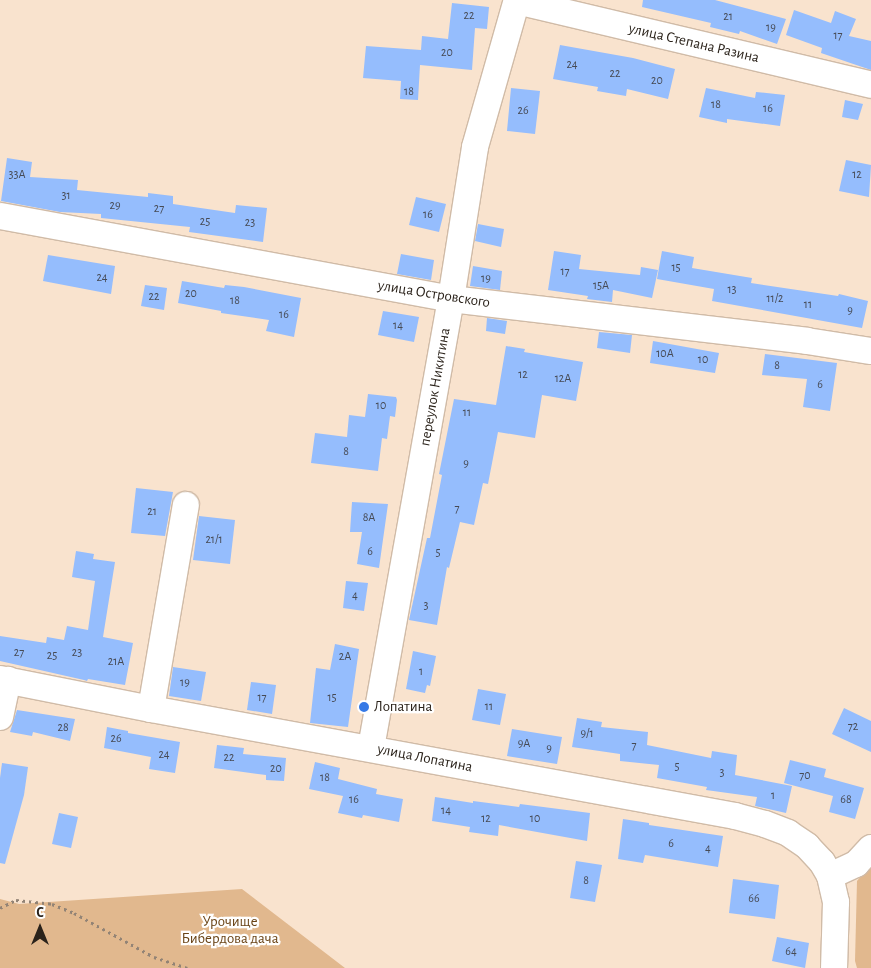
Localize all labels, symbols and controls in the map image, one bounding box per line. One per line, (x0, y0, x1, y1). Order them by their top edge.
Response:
house number: 22 (464, 9, 474, 23)
house number: 21 (723, 10, 733, 24)
street label: улица Степана Разина (627, 19, 761, 67)
house number: 19 (766, 21, 776, 35)
house number: 17 (833, 29, 843, 43)
house number: 20 (441, 46, 453, 60)
house number: 24 (566, 58, 578, 72)
house number: 22 (610, 67, 620, 81)
house number: 20 (651, 74, 663, 88)
house number: 18 (404, 85, 414, 99)
house number: 18 (711, 98, 721, 112)
house number: 16 (763, 102, 773, 116)
house number: 26 (517, 104, 529, 118)
house number: 33А (9, 168, 25, 182)
house number: 12 (852, 168, 862, 182)
house number: 31 (61, 189, 71, 203)
house number: 29 (109, 199, 121, 213)
house number: 27 (154, 202, 164, 216)
house number: 16 (423, 208, 433, 222)
house number: 25 (200, 215, 210, 229)
house number: 23 (245, 216, 255, 230)
house number: 15 (671, 261, 681, 275)
house number: 17 (560, 265, 570, 279)
house number: 24 (96, 271, 108, 285)
house number: 19 (481, 272, 491, 286)
street label: улица Островского (377, 276, 491, 312)
house number: 15А (593, 279, 609, 293)
house number: 13 (727, 283, 737, 297)
house number: 20 (185, 287, 197, 301)
house number: 22 (149, 290, 159, 304)
house number: 11/2 (766, 292, 784, 306)
house number: 18 (230, 294, 240, 308)
house number: 11 (804, 298, 812, 312)
house number: 9 (847, 304, 853, 318)
house number: 16 (279, 308, 289, 322)
house number: 14 (393, 319, 403, 333)
street label: переулок Никитина (416, 326, 454, 448)
house number: 10А (656, 347, 674, 361)
house number: 10 (698, 353, 708, 367)
house number: 8 (774, 359, 780, 373)
house number: 12 (518, 368, 528, 382)
house number: 12А (555, 372, 571, 386)
house number: 6 (817, 378, 823, 392)
house number: 10 (376, 399, 386, 413)
house number: 11 (463, 406, 471, 420)
house number: 8 (343, 445, 349, 459)
house number: 9 (463, 457, 469, 471)
house number: 7 (454, 502, 460, 516)
house number: 21 (147, 505, 157, 519)
house number: 8А (363, 511, 375, 525)
house number: 21/1 (205, 533, 223, 547)
house number: 6 (367, 545, 373, 559)
house number: 5 (435, 546, 441, 560)
house number: 4 (352, 589, 358, 603)
house number: 3 (424, 599, 428, 613)
house number: 27 (14, 646, 24, 660)
house number: 23 (72, 646, 82, 660)
house number: 25 (47, 649, 57, 663)
house number: 2А (339, 650, 351, 664)
house number: 21А (108, 655, 124, 669)
house number: 1 (419, 665, 423, 679)
house number: 19 (180, 676, 190, 690)
house number: 17 (257, 691, 267, 705)
house number: 15 (327, 691, 337, 705)
place label: Лопатина (374, 698, 432, 716)
house number: 11 (485, 700, 493, 714)
marker: Лопатина (358, 701, 370, 713)
house number: 72 (848, 720, 858, 734)
house number: 28 (57, 721, 69, 735)
house number: 9/1 (580, 727, 594, 741)
house number: 26 (110, 732, 122, 746)
house number: 9А (518, 737, 530, 751)
house number: 7 (631, 739, 637, 753)
street label: улица Лопатина (376, 740, 474, 776)
house number: 9 (546, 742, 552, 756)
house number: 24 (158, 748, 170, 762)
house number: 22 (224, 751, 234, 765)
house number: 5 (674, 760, 680, 774)
house number: 20 (270, 762, 282, 776)
house number: 3 (720, 766, 724, 780)
house number: 70 (799, 769, 811, 783)
house number: 18 (320, 771, 330, 785)
house number: 1 (771, 789, 775, 803)
house number: 16 (349, 793, 359, 807)
house number: 68 (840, 793, 852, 807)
house number: 14 (441, 804, 451, 818)
house number: 12 (481, 812, 491, 826)
house number: 10 (530, 812, 540, 826)
house number: 6 (668, 837, 674, 851)
house number: 4 (705, 842, 711, 856)
house number: 8 (583, 874, 589, 888)
house number: 66 (748, 892, 760, 906)
north arrow (15, 903, 65, 953)
text: С (36, 906, 44, 920)
park label: Урочище Бибердова дача (181, 912, 279, 947)
house number: 64 (785, 945, 797, 959)

